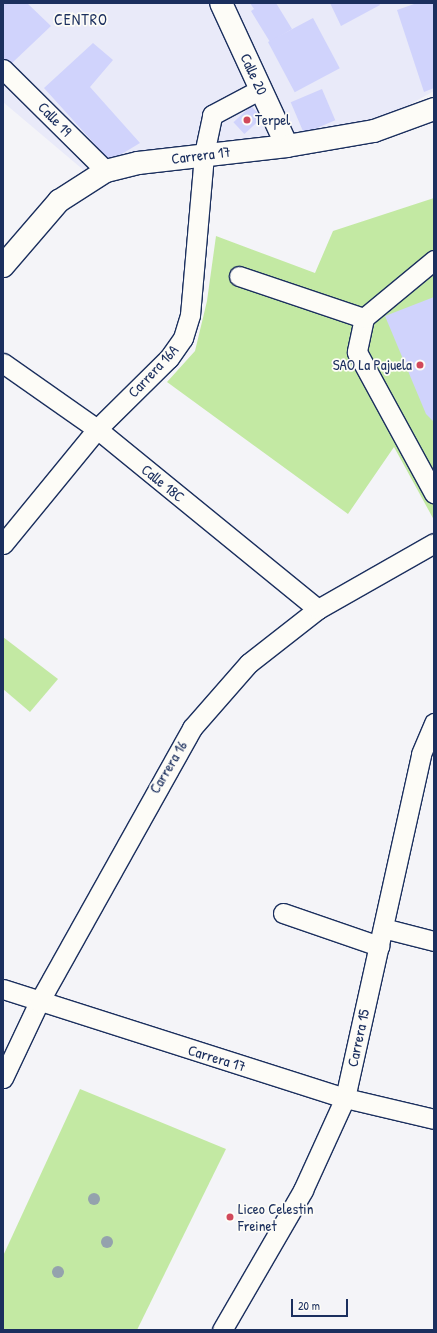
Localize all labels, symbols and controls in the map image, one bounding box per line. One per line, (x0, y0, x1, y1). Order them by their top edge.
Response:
district label: CENTRO (54, 9, 108, 29)
street label: Calle 20 (237, 50, 271, 98)
street label: Calle 19 (34, 98, 76, 140)
place label: Terpel (255, 111, 290, 129)
marker: Terpel (242, 115, 252, 125)
street label: Carrera 17 (170, 142, 232, 168)
street label: Carrera 16A (124, 341, 182, 401)
place label: SAO La Pajuela (333, 356, 412, 374)
marker: SAO La Pajuela (415, 360, 425, 370)
street label: Calle 18C (138, 460, 188, 506)
street label: Carrera 16 (145, 737, 191, 797)
street label: Carrera 15 (343, 1008, 373, 1068)
street label: Carrera 17 (186, 1041, 248, 1075)
place label: Liceo Celestin Freinet (238, 1199, 313, 1234)
marker: Liceo Celestin Freinet (225, 1212, 235, 1222)
scale bar (293, 1291, 350, 1317)
text: 20 m (298, 1297, 320, 1314)

